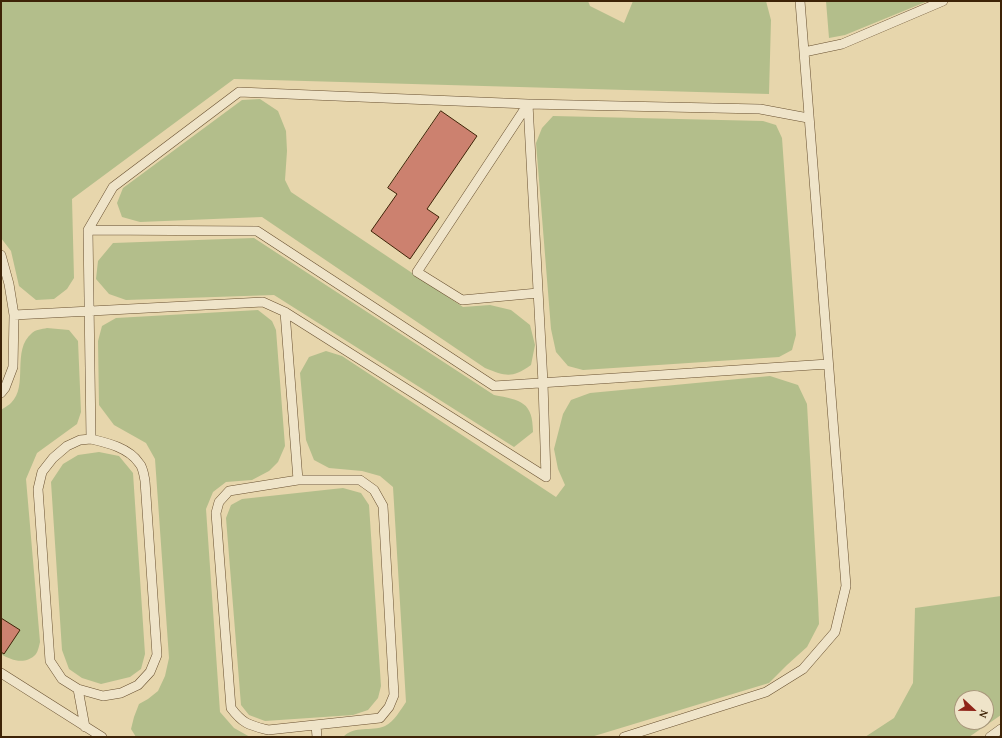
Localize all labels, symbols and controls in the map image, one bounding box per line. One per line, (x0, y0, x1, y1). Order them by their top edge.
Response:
north arrow (954, 690, 994, 730)
text: N (975, 708, 993, 721)

